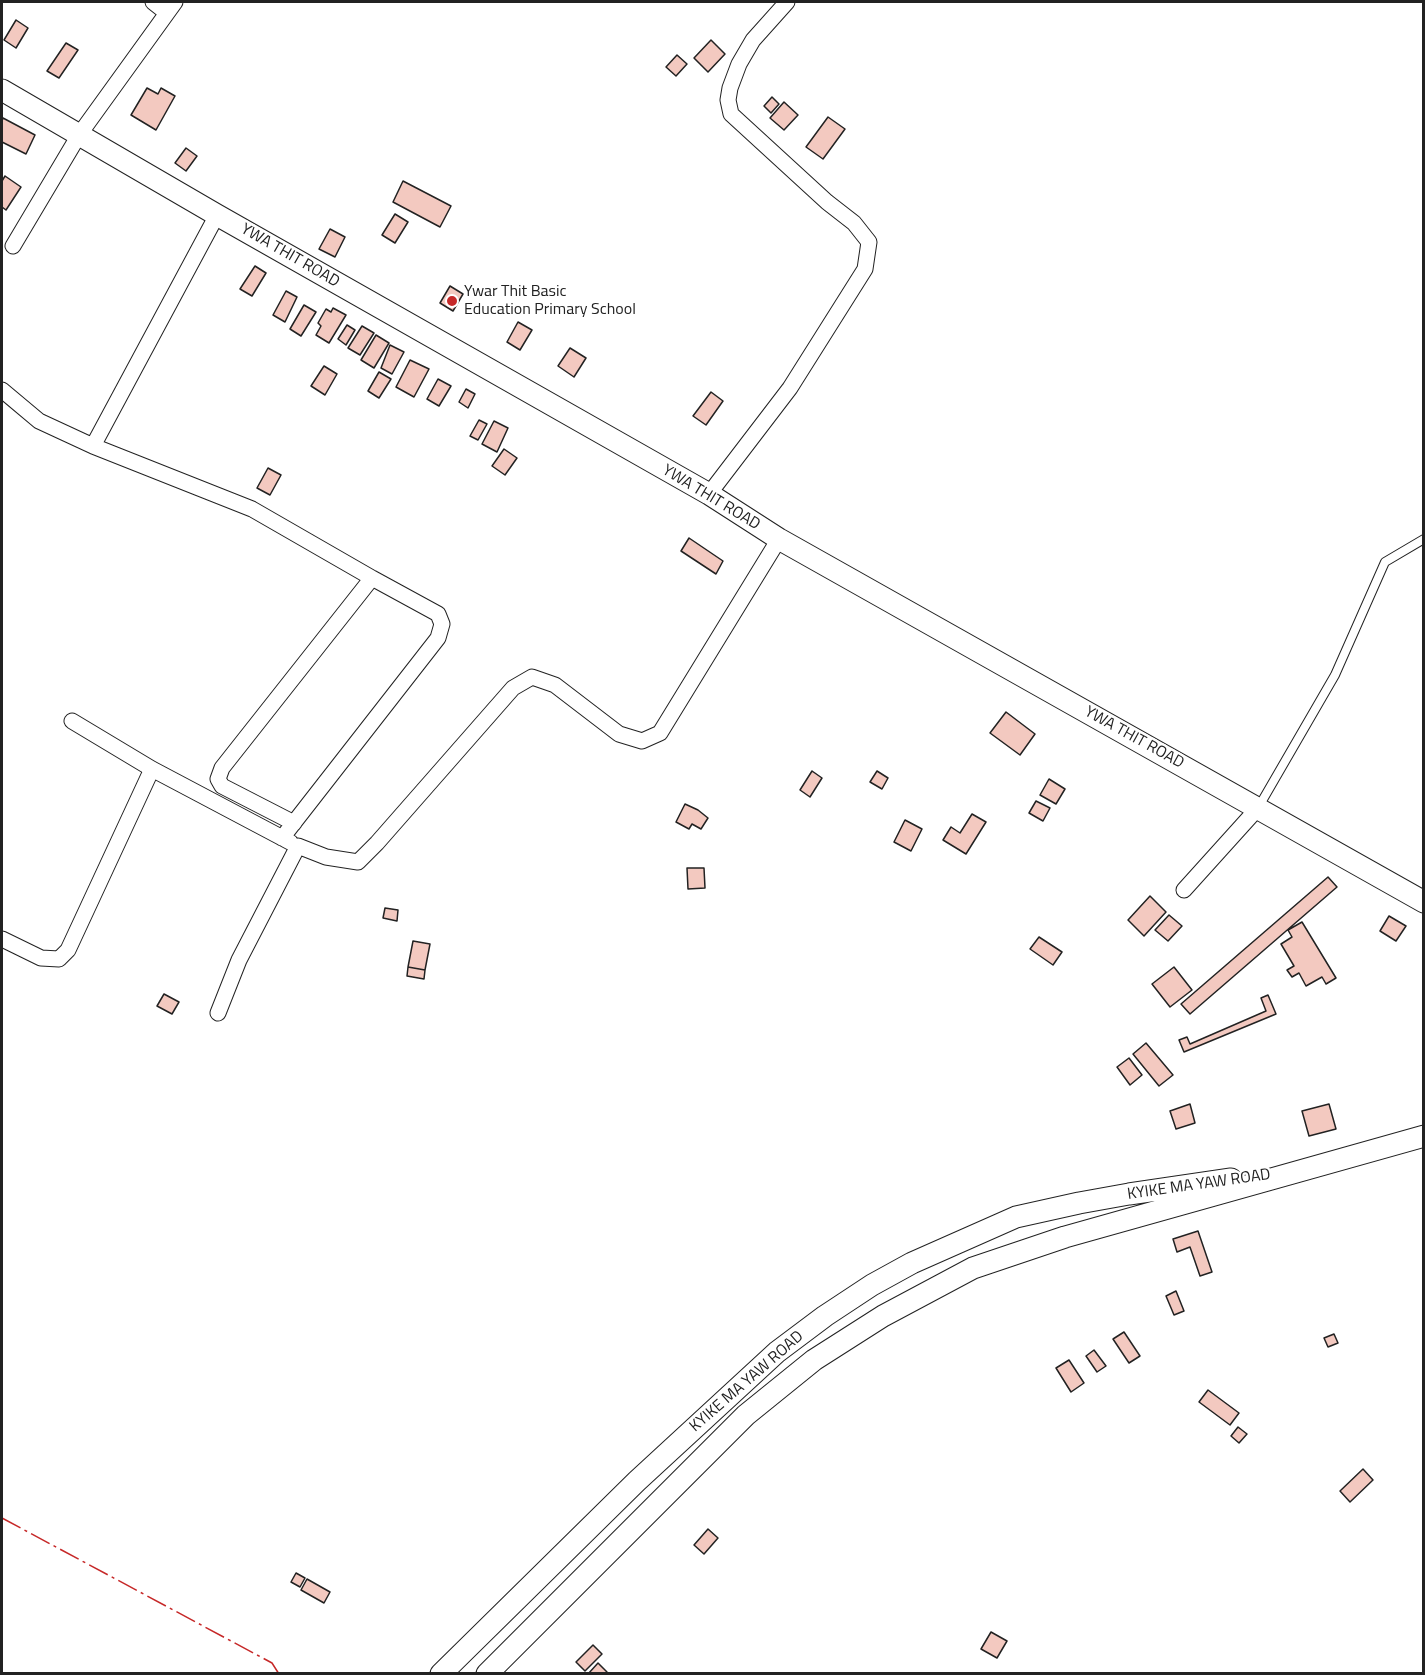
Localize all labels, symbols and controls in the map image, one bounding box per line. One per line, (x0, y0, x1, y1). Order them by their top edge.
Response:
street label: YWA THIT ROAD (237, 220, 343, 292)
place label: Ywar Thit Basic Education Primary School (464, 282, 636, 320)
marker: Ywar Thit Basic Education Primary School (445, 294, 459, 308)
street label: YWA THIT ROAD (659, 461, 763, 535)
street label: YWA THIT ROAD (1081, 703, 1187, 773)
street label: KYIKE MA YAW ROAD (1126, 1165, 1272, 1205)
street label: KYIKE MA YAW ROAD (686, 1327, 808, 1437)

